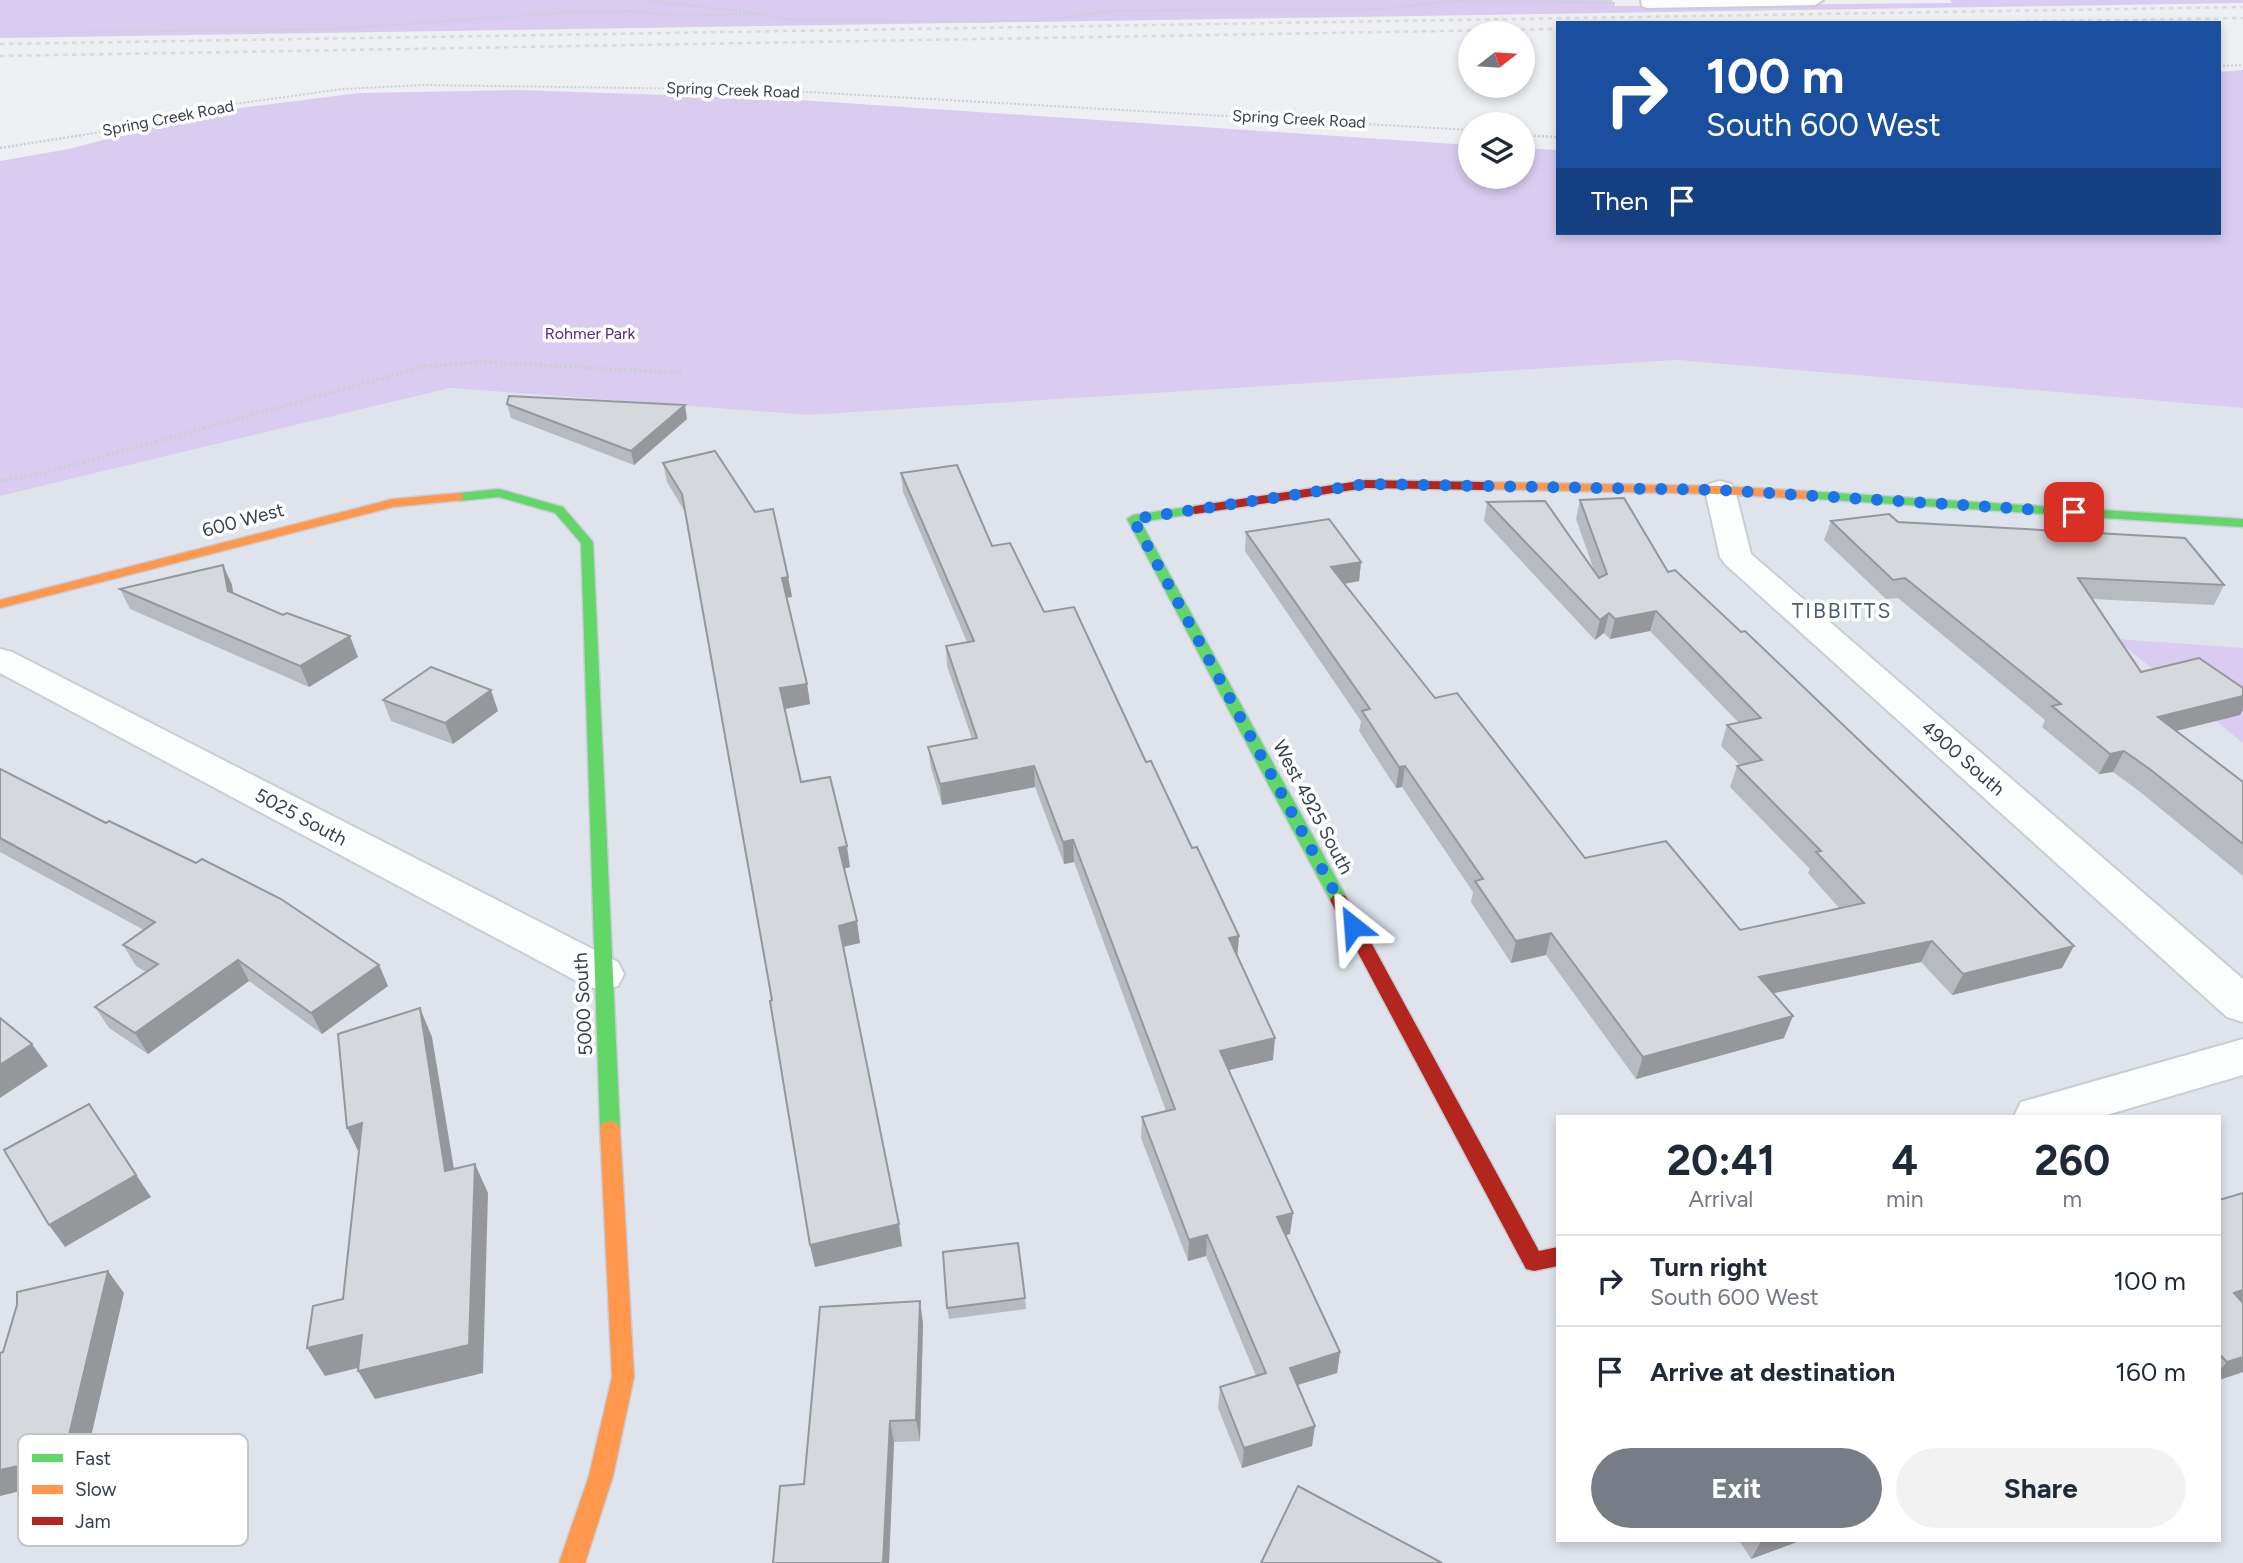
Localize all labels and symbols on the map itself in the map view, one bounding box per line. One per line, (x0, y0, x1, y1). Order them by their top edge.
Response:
north arrow (1458, 21, 1535, 98)
street label: Spring Creek Road (666, 78, 800, 102)
street label: Spring Creek Road (101, 96, 235, 140)
street label: Spring Creek Road (1232, 106, 1366, 132)
park label: Rohmer Park (545, 324, 635, 343)
pin (2044, 482, 2104, 542)
street label: 600 West (200, 498, 286, 542)
district label: TIBBITTS (1792, 598, 1892, 623)
street label: 4900 South (1917, 716, 2009, 800)
street label: West 4925 South (1268, 736, 1358, 878)
street label: 5025 South (251, 783, 351, 851)
position arrow (1316, 889, 1390, 963)
street label: 5000 South (569, 952, 597, 1056)
legend (18, 1434, 248, 1546)
text: Fast (75, 1447, 111, 1470)
text: Slow (75, 1478, 117, 1501)
text: Jam (75, 1510, 111, 1533)

